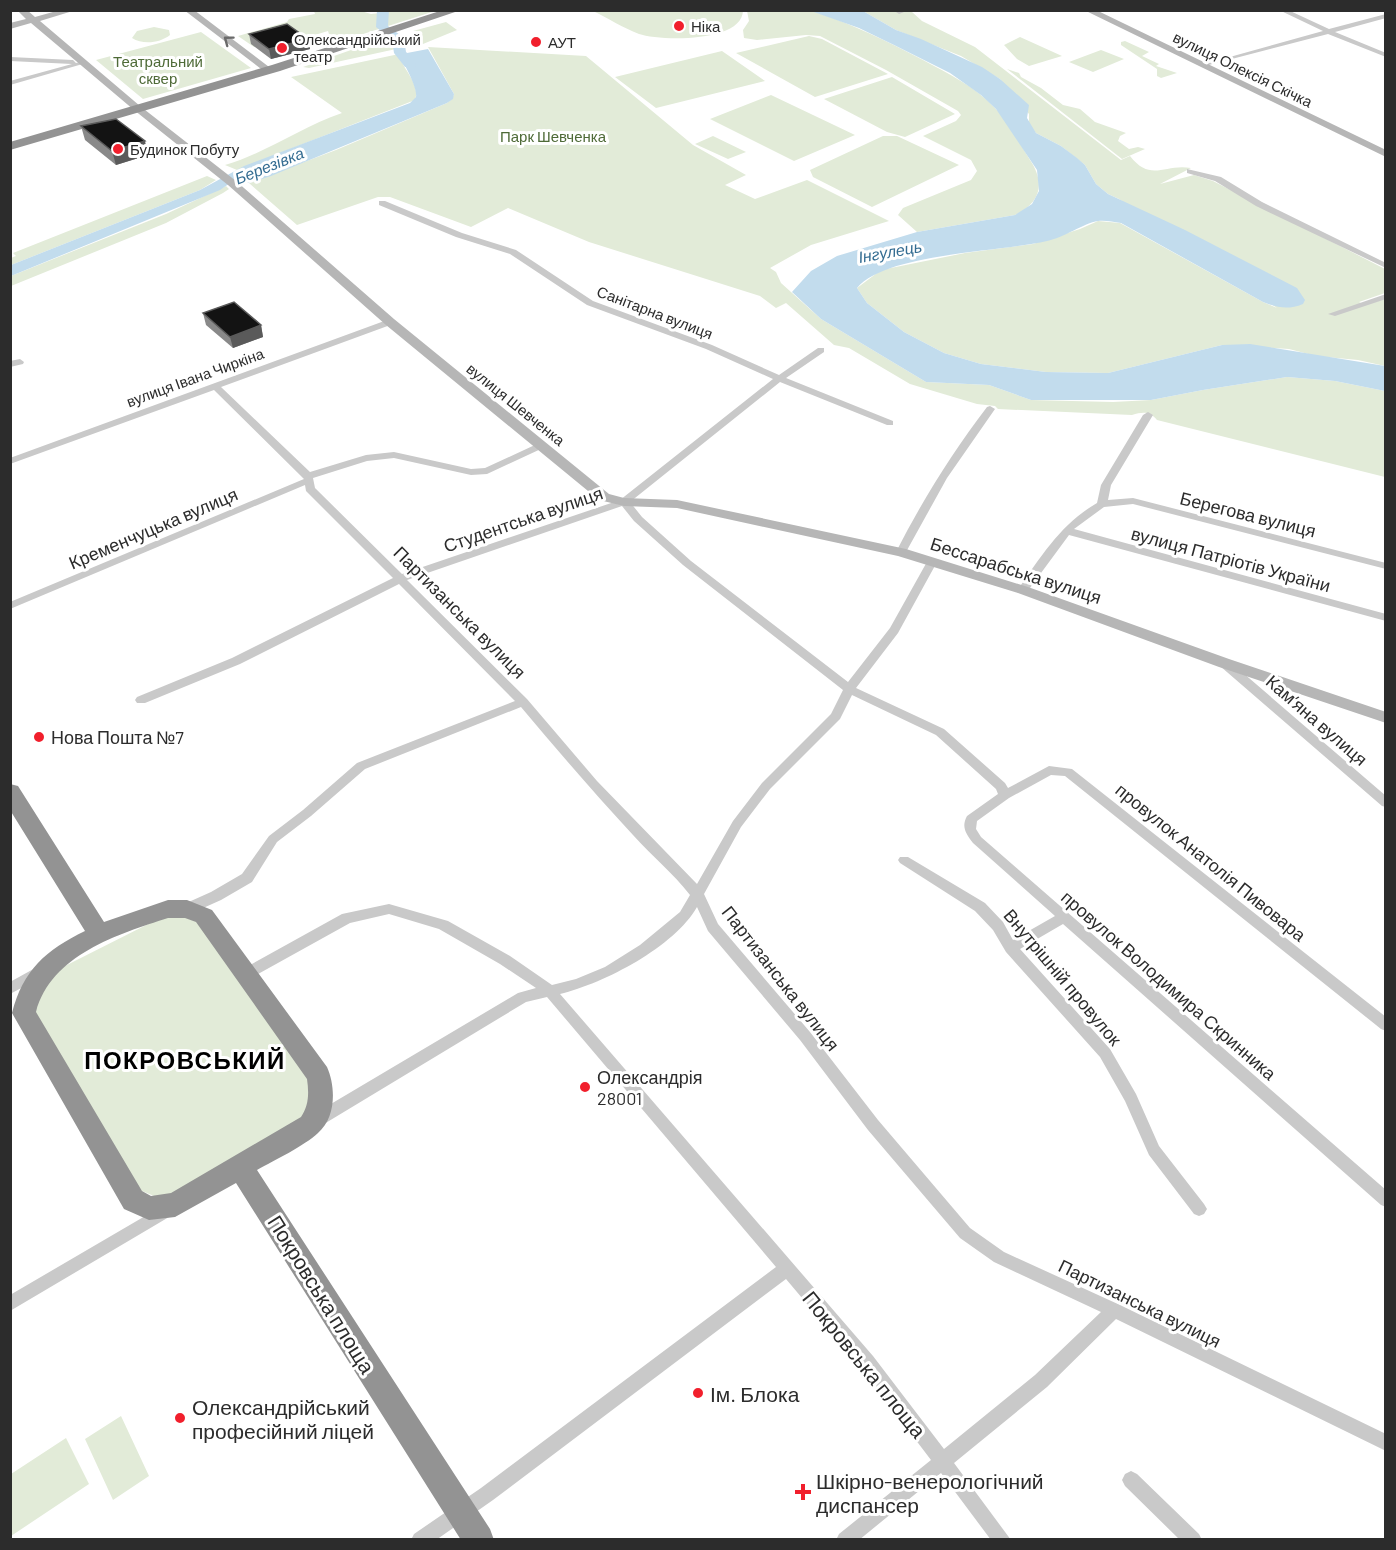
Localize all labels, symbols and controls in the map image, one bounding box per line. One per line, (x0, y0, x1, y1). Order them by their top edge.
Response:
place label: Ніка (691, 17, 721, 35)
marker: Ніка (672, 19, 686, 33)
street label: вулиця Олексія Скічка (1170, 27, 1316, 111)
place label: Олександрійський театр (294, 30, 421, 65)
place label: АУТ (548, 33, 576, 51)
marker: АУТ (529, 35, 543, 49)
one-way arrow (224, 36, 235, 47)
marker: Олександрійський театр (275, 41, 289, 55)
park label: Театральний сквер (113, 52, 203, 87)
park label: Парк Шевченка (500, 127, 607, 145)
place label: Будинок Побуту (130, 140, 240, 158)
marker: Будинок Побуту (111, 142, 125, 156)
water label: Березівка (232, 143, 306, 187)
water label: Інгулець (857, 236, 923, 266)
street label: Санітарна вулиця (595, 282, 715, 342)
street label: вулиця Івана Чиркіна (124, 344, 267, 410)
street label: вулиця Шевченка (463, 359, 569, 449)
street label: Студентська вулиця (440, 481, 606, 557)
street label: Кременчуцька вулиця (65, 482, 241, 574)
street label: Берегова вулиця (1178, 486, 1318, 542)
street label: вулиця Патріотів України (1129, 522, 1333, 596)
street label: Бессарабська вулиця (928, 532, 1104, 608)
street label: Партизанська вулиця (389, 541, 531, 683)
street label: Камʼяна вулиця (1262, 670, 1372, 770)
place label: Нова Пошта №7 (51, 726, 184, 748)
marker: Нова Пошта №7 (32, 730, 46, 744)
street label: провулок Анатолія Пивовара (1111, 778, 1311, 946)
street label: провулок Володимира Скринника (1057, 886, 1282, 1085)
street label: Партизанська вулиця (718, 901, 844, 1055)
street label: Внутрішній провулок (999, 904, 1127, 1050)
district label: ПОКРОВСЬКИЙ (84, 1045, 286, 1074)
place label: Олександрія 28001 (597, 1066, 703, 1109)
marker: Олександрія 28001 (578, 1080, 592, 1094)
street label: Покровська площа (263, 1210, 381, 1378)
street label: Партизанська вулиця (1055, 1254, 1225, 1352)
street label: Покровська площа (798, 1286, 932, 1443)
place label: Ім. Блока (710, 1381, 800, 1406)
marker: Ім. Блока (691, 1386, 705, 1400)
place label: Олександрійський професійний ліцей (192, 1394, 374, 1443)
marker: Олександрійський професійний ліцей (173, 1411, 187, 1425)
place label: Шкірно-венерологічний диспансер (816, 1468, 1044, 1517)
marker: Шкірно-венерологічний диспансер (794, 1483, 812, 1501)

